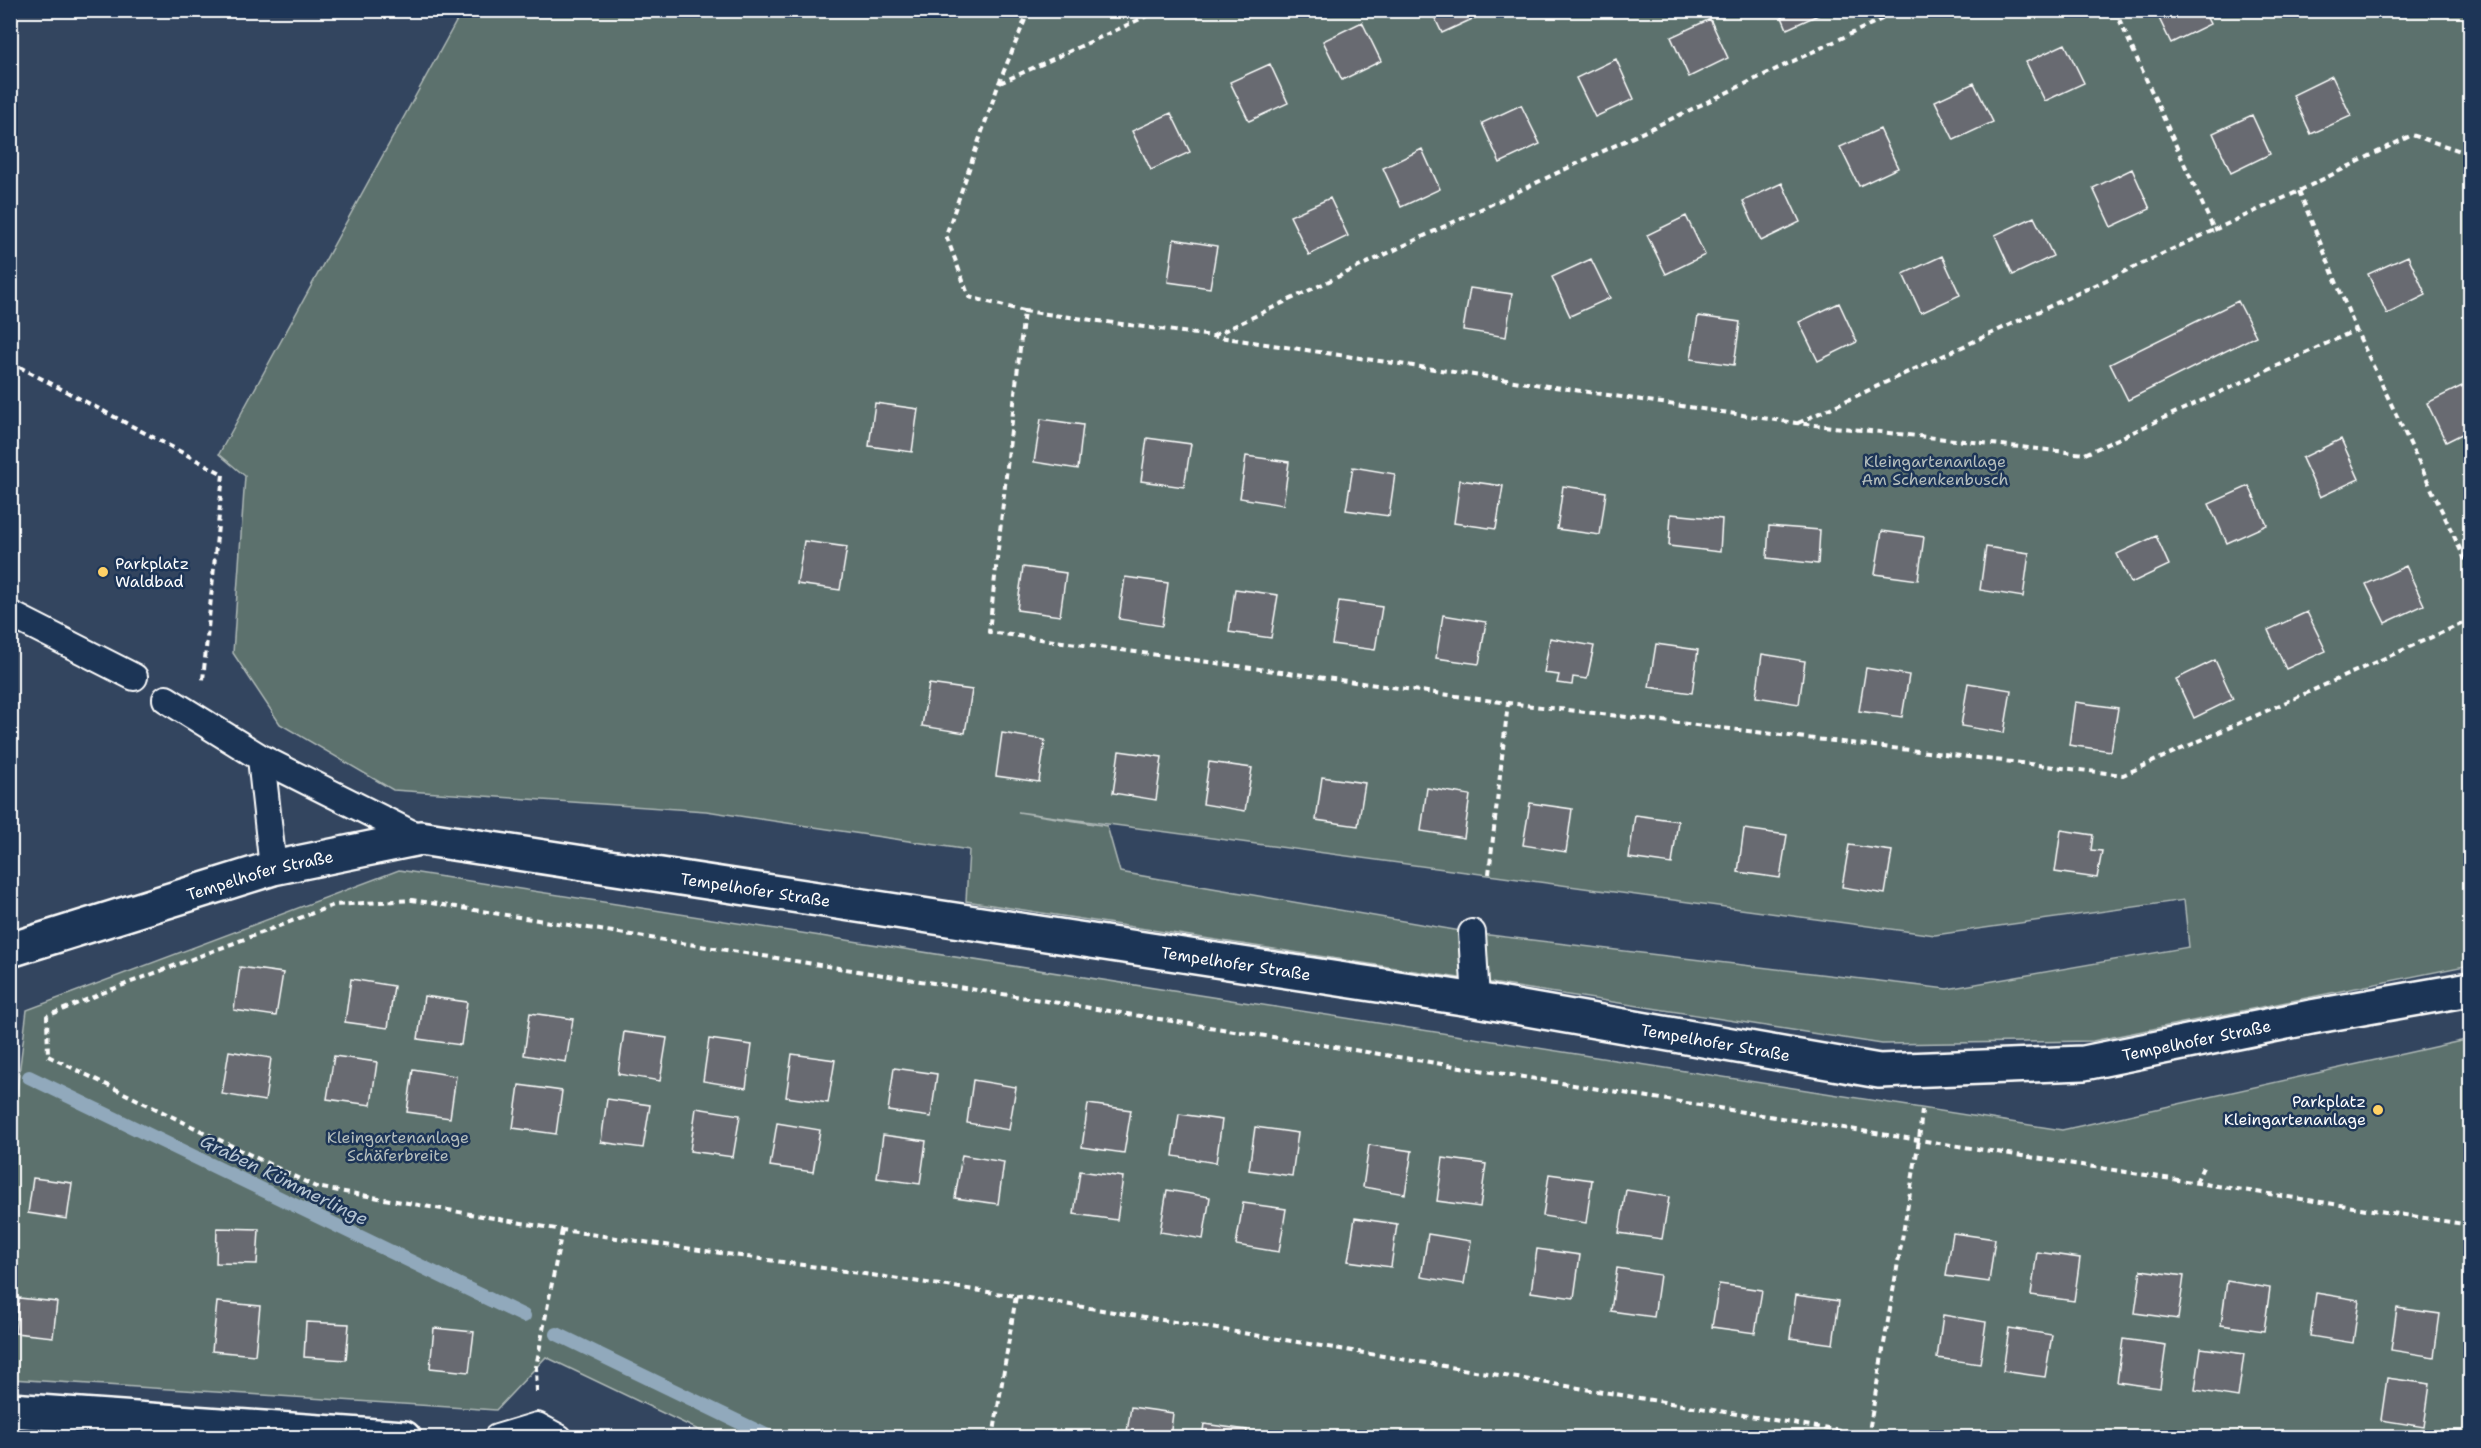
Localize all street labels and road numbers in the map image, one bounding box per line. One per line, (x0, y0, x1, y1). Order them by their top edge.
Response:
street label: Tempelhofer Straße (184, 846, 335, 905)
street label: Tempelhofer Straße (679, 868, 832, 912)
street label: Tempelhofer Straße (1160, 942, 1312, 986)
street label: Tempelhofer Straße (2120, 1015, 2273, 1066)
street label: Tempelhofer Straße (1639, 1019, 1792, 1066)

